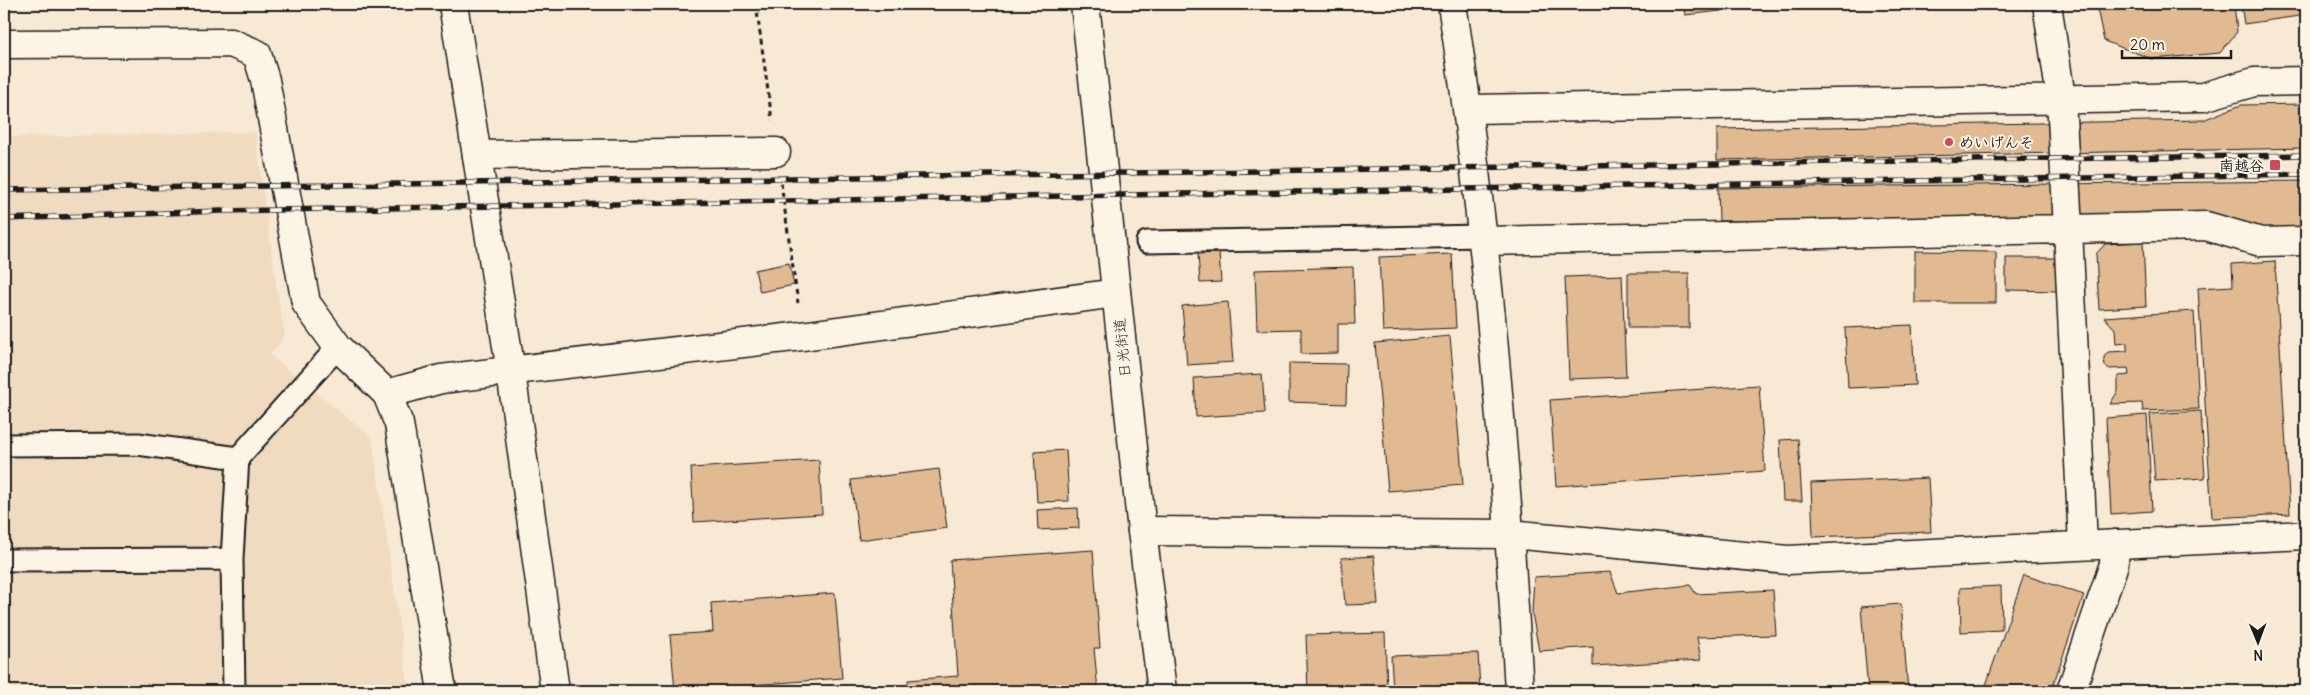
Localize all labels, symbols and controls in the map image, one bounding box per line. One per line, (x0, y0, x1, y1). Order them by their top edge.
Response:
scale bar (2122, 28, 2231, 60)
text: 20 m (2130, 35, 2165, 54)
place label: めいげんそ (1959, 133, 2034, 152)
marker: めいげんそ (1943, 136, 1955, 148)
place label: 南越谷 (2219, 156, 2264, 175)
marker: 南越谷 (2268, 158, 2282, 172)
street label: 日光街道 (1109, 317, 1135, 379)
north arrow (2232, 618, 2282, 668)
text: N (2253, 646, 2263, 664)

